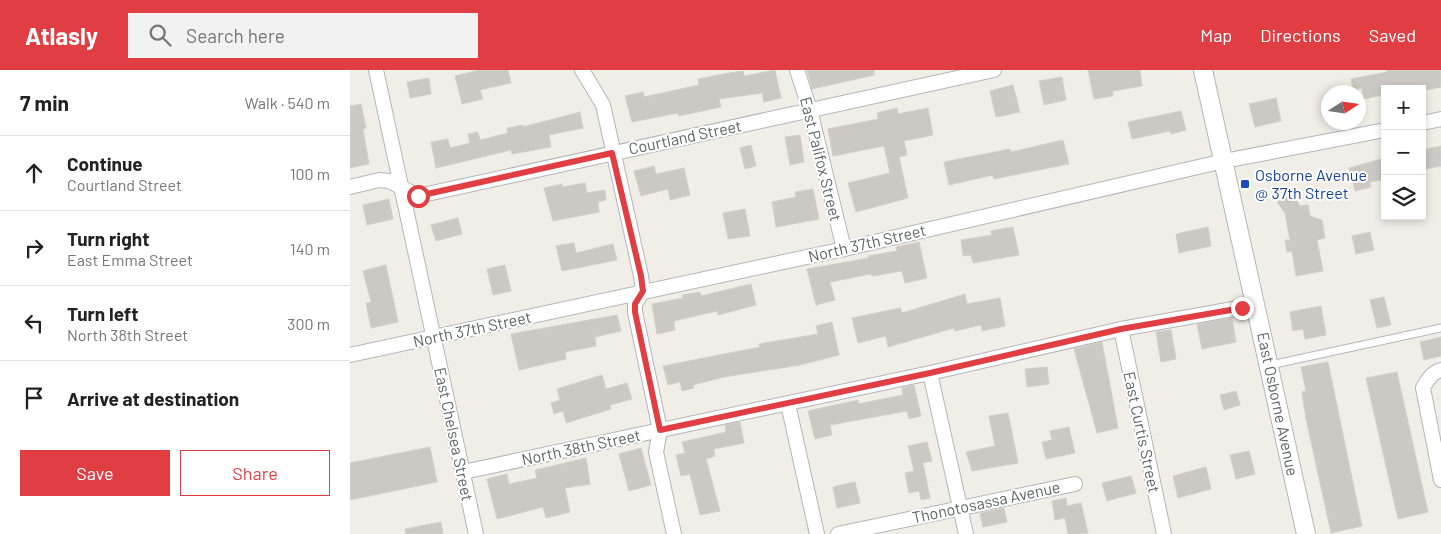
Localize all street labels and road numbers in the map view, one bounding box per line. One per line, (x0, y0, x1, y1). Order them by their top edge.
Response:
street label: East Palifox Street (797, 95, 846, 223)
street label: Courtland Street (627, 115, 743, 158)
street label: North 37th Street (806, 220, 928, 265)
street label: North 37th Street (411, 307, 533, 350)
street label: East Osborne Avenue (1254, 330, 1303, 478)
street label: East Chelsea Street (431, 365, 478, 502)
street label: East Curtis Street (1120, 370, 1165, 494)
street label: North 38th Street (520, 425, 642, 468)
street label: Thonotosassa Avenue (910, 477, 1062, 527)

